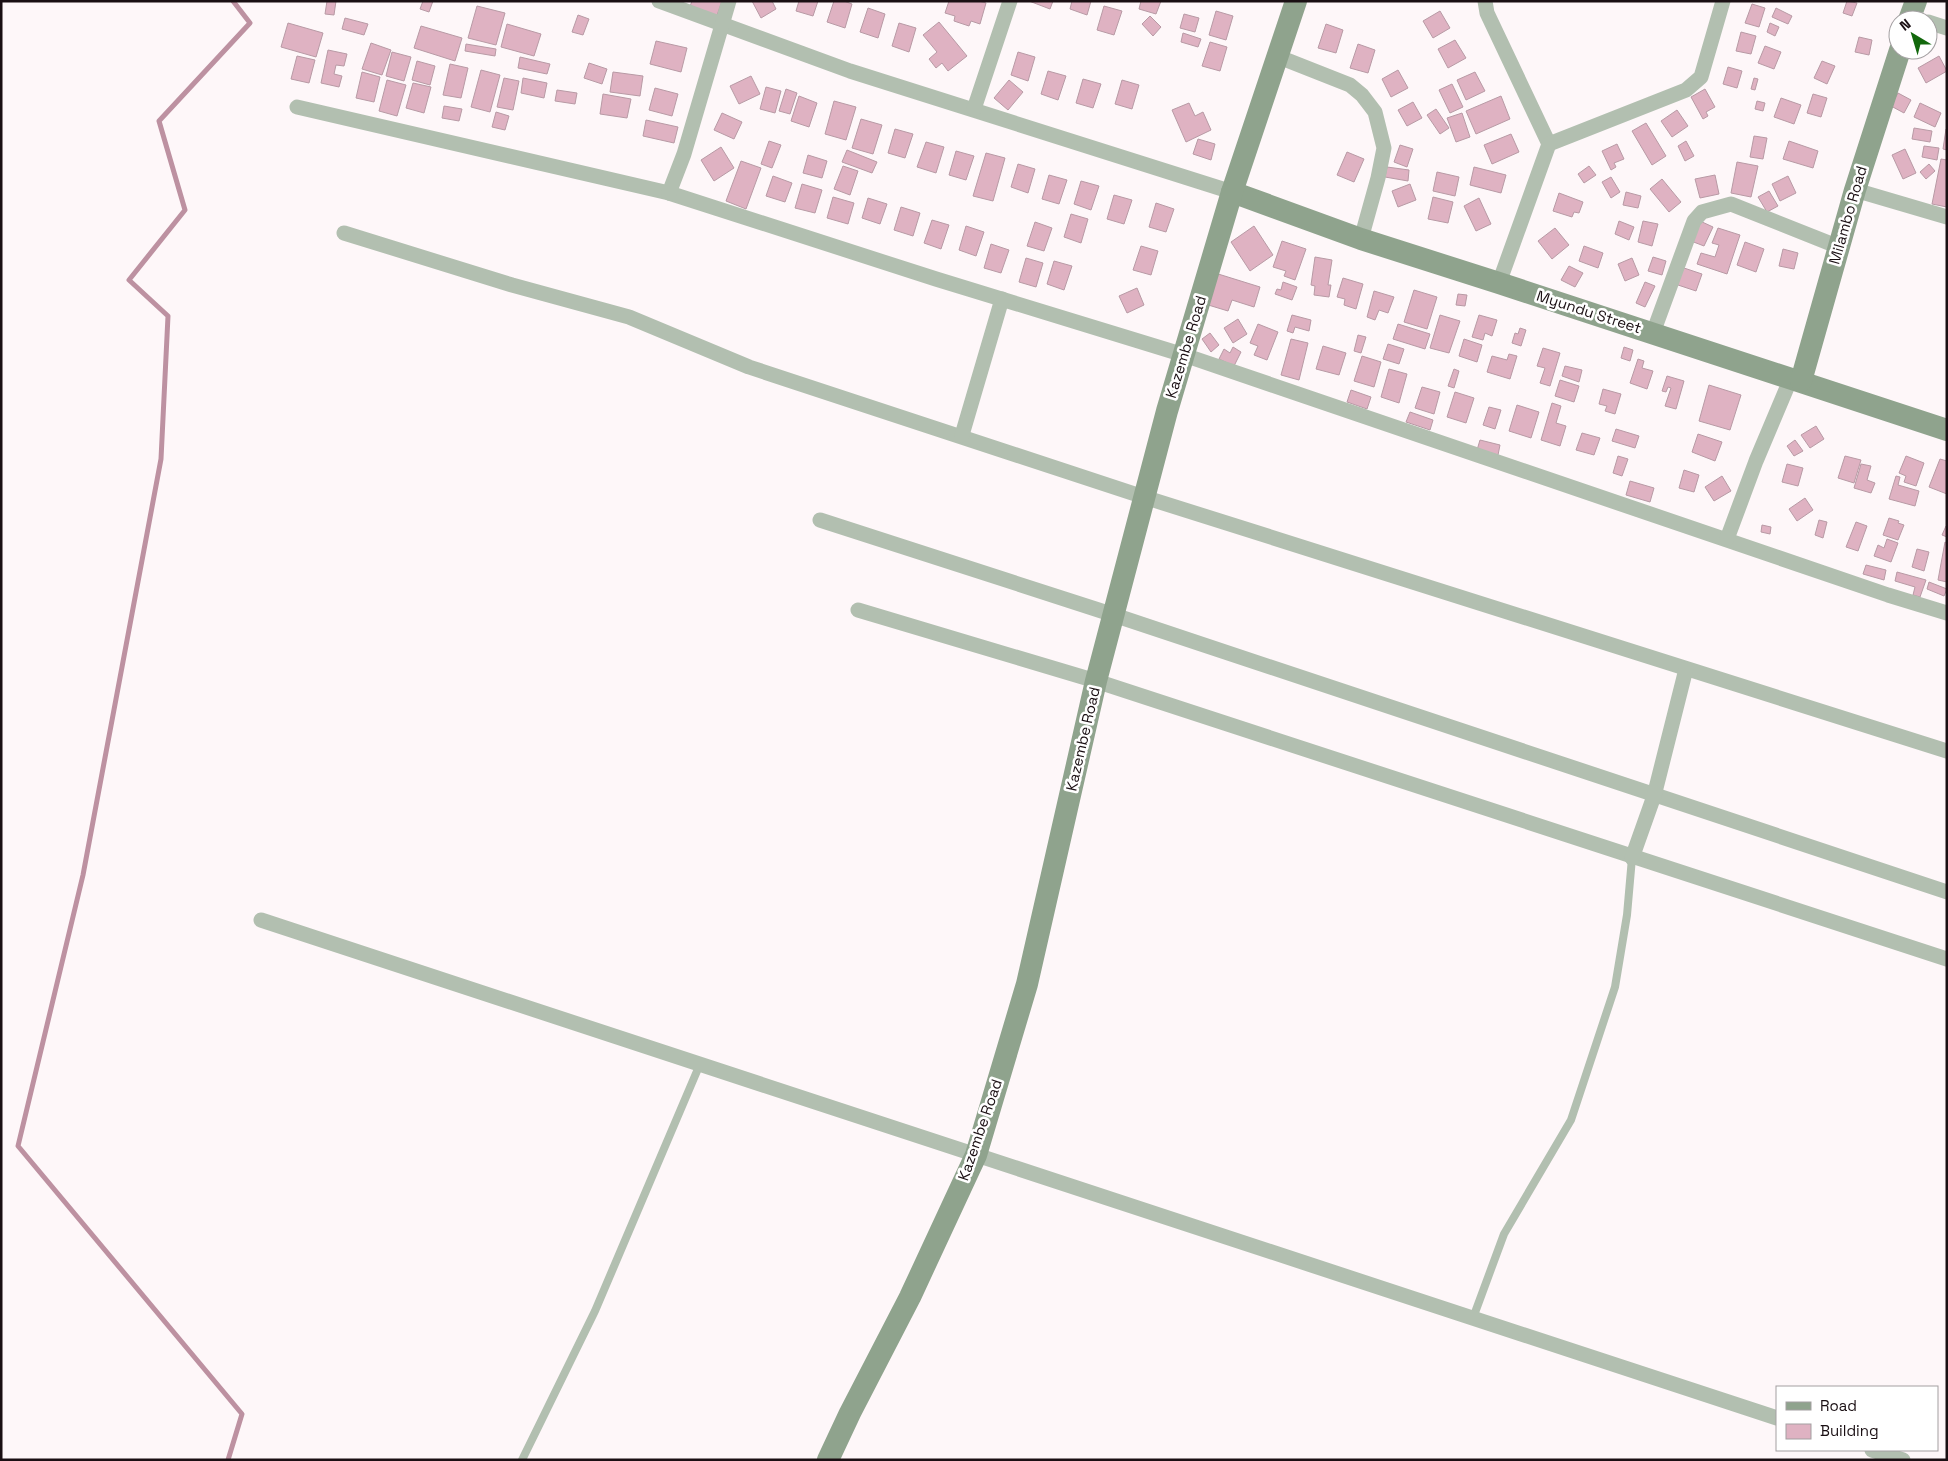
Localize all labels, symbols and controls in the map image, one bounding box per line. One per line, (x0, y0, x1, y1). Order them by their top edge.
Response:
north arrow (1888, 10, 1938, 60)
text: N (1896, 15, 1914, 35)
street label: Milambo Road (1824, 163, 1871, 266)
street label: Myundu Street (1534, 286, 1644, 337)
street label: Kazembe Road (1161, 293, 1210, 400)
street label: Kazembe Road (1061, 685, 1104, 793)
street label: Kazembe Road (953, 1076, 1006, 1183)
legend (1776, 1386, 1938, 1451)
text: Road (1820, 1396, 1857, 1415)
text: Building (1820, 1421, 1879, 1440)

